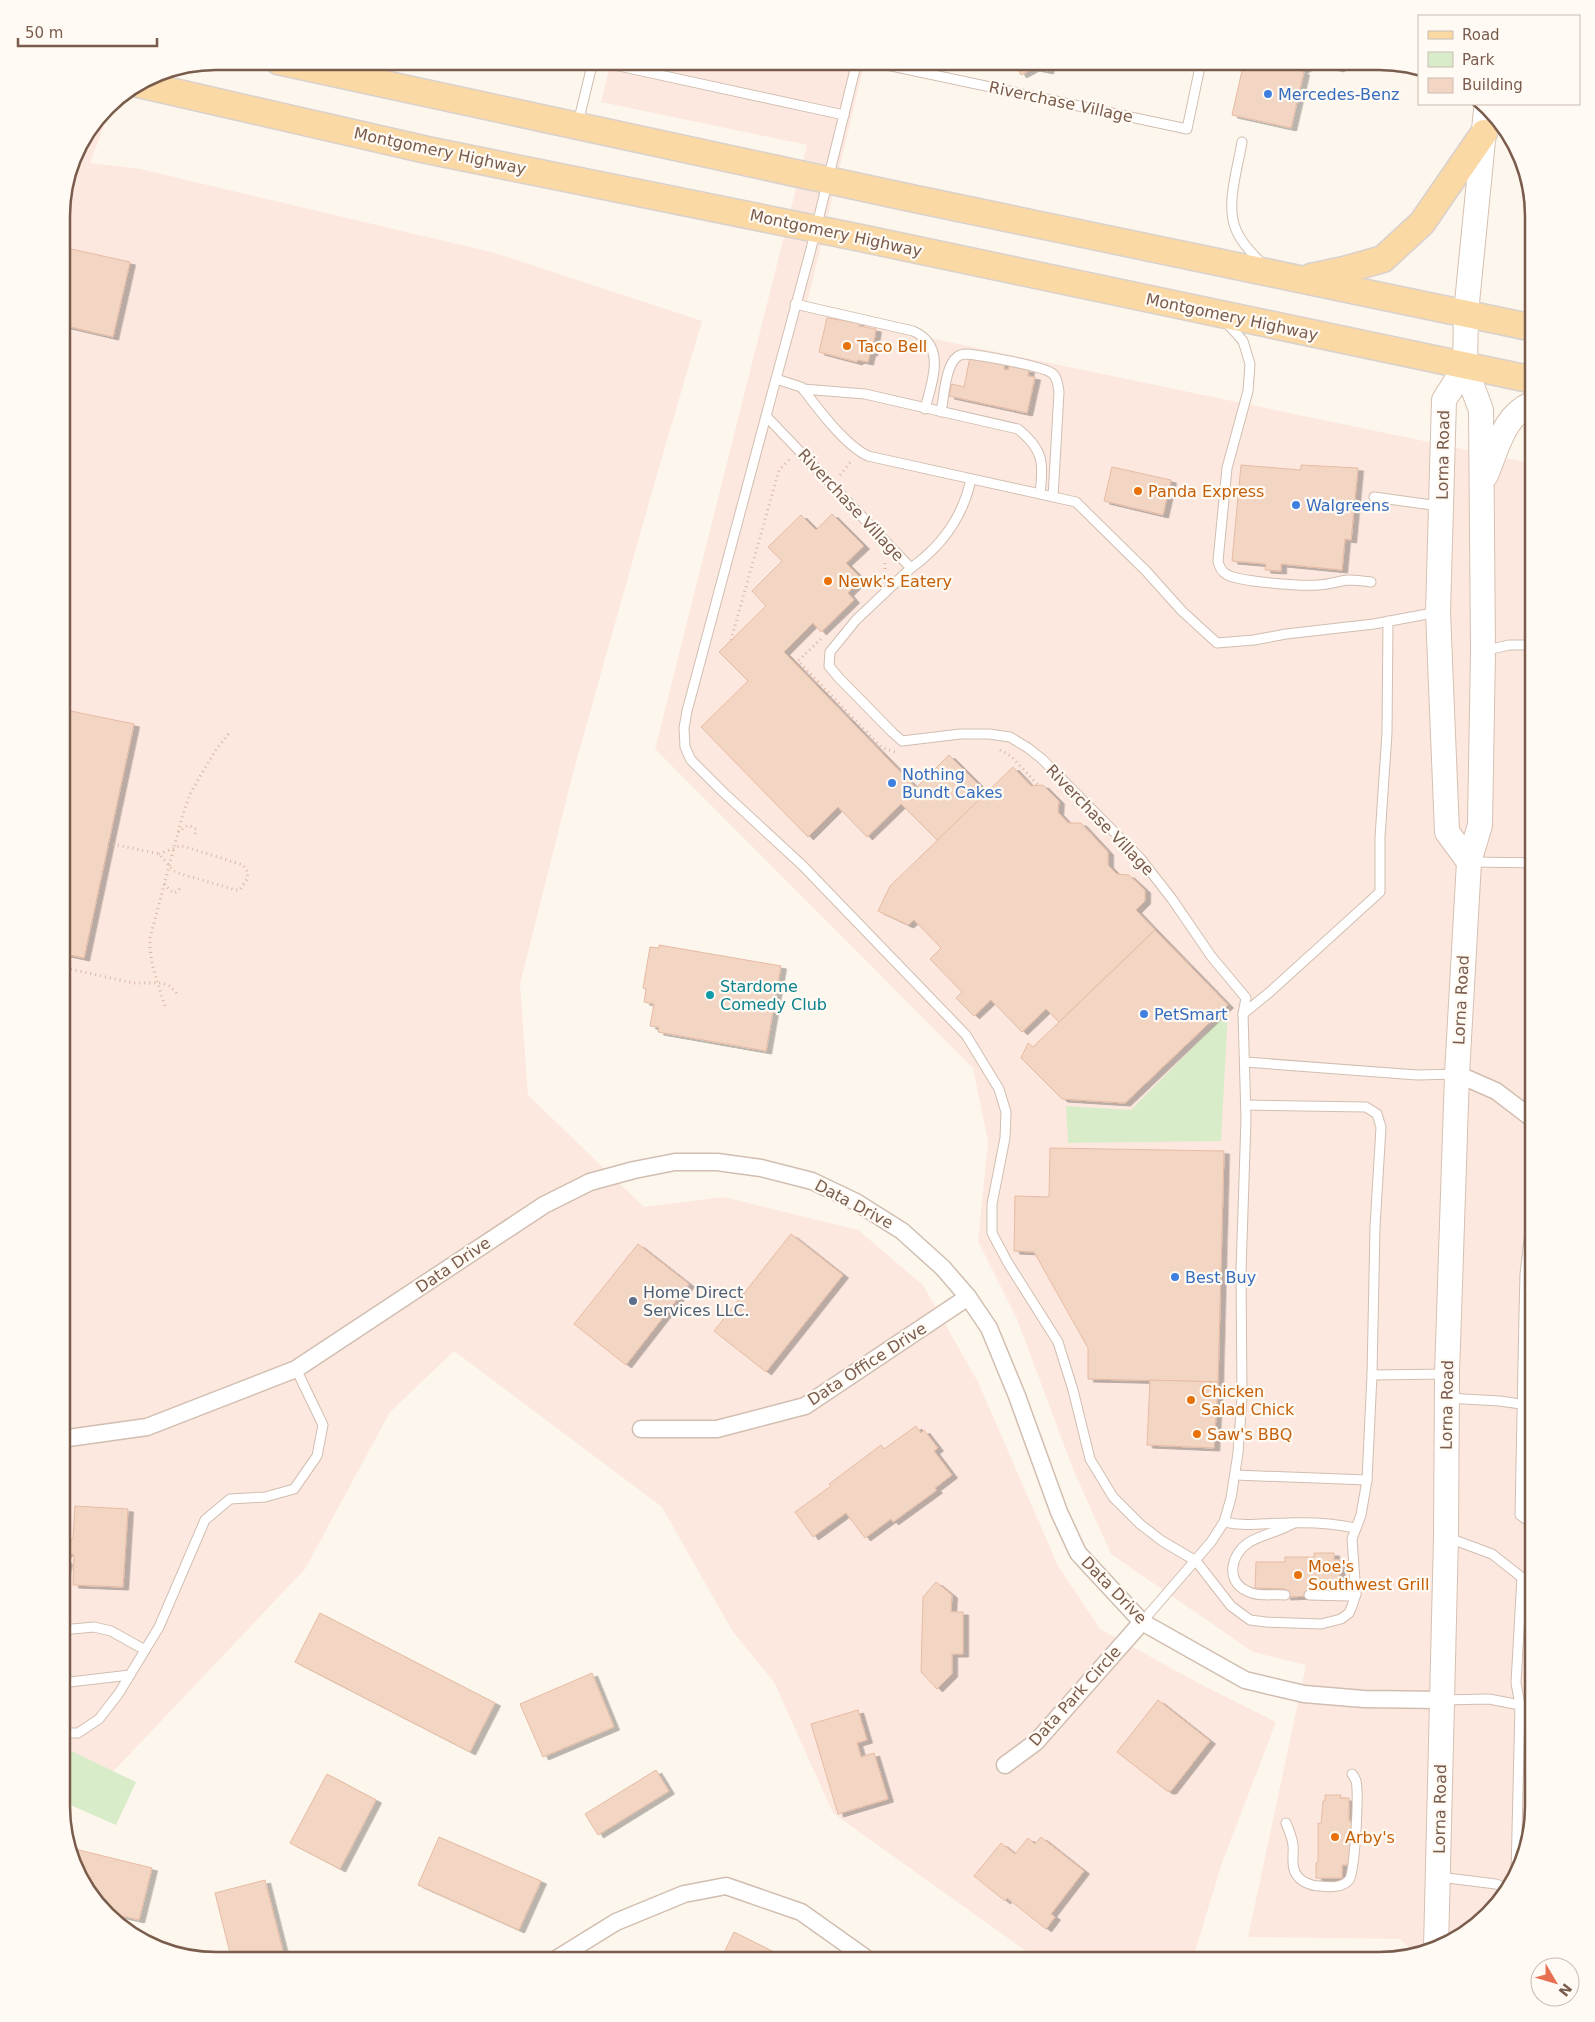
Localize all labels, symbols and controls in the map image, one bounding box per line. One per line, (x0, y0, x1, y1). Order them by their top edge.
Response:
scale bar (18, 15, 156, 47)
legend (1418, 15, 1580, 105)
text: 50 m (25, 24, 63, 42)
text: Road (1462, 26, 1500, 44)
text: Park (1462, 51, 1495, 69)
text: Building (1462, 76, 1523, 94)
street label: Riverchase Village (987, 77, 1135, 127)
place label: Mercedes-Benz (1278, 85, 1399, 104)
marker: Mercedes-Benz (1262, 88, 1274, 100)
street label: Montgomery Highway (352, 123, 528, 179)
street label: Montgomery Highway (748, 205, 924, 261)
street label: Montgomery Highway (1144, 289, 1320, 345)
place label: Taco Bell (856, 337, 927, 356)
marker: Taco Bell (841, 340, 853, 352)
street label: Lorna Road (1433, 410, 1453, 500)
street label: Riverchase Village (794, 445, 908, 565)
place label: Panda Express (1148, 482, 1264, 501)
marker: Panda Express (1132, 485, 1144, 497)
place label: Walgreens (1306, 496, 1390, 515)
marker: Walgreens (1290, 499, 1302, 511)
place label: Newk's Eatery (838, 572, 952, 591)
marker: Newk's Eatery (822, 575, 834, 587)
street label: Riverchase Village (1042, 761, 1158, 879)
place label: Nothing Bundt Cakes (902, 765, 1003, 802)
marker: Nothing Bundt Cakes (886, 777, 898, 789)
street label: Lorna Road (1449, 955, 1473, 1045)
place label: Stardome Comedy Club (720, 977, 827, 1014)
marker: Stardome Comedy Club (704, 989, 716, 1001)
place label: PetSmart (1154, 1005, 1228, 1024)
marker: PetSmart (1138, 1008, 1150, 1020)
street label: Data Drive (812, 1175, 896, 1233)
street label: Data Drive (412, 1233, 494, 1297)
place label: Best Buy (1185, 1268, 1256, 1287)
marker: Best Buy (1169, 1271, 1181, 1283)
place label: Home Direct Services LLC. (643, 1283, 750, 1320)
marker: Home Direct Services LLC. (627, 1295, 639, 1307)
street label: Data Office Drive (804, 1319, 930, 1409)
street label: Lorna Road (1437, 1360, 1457, 1450)
place label: Chicken Salad Chick (1201, 1382, 1295, 1419)
marker: Chicken Salad Chick (1185, 1394, 1197, 1406)
place label: Saw's BBQ (1207, 1425, 1292, 1444)
marker: Saw's BBQ (1191, 1428, 1203, 1440)
street label: Data Drive (1077, 1552, 1151, 1628)
place label: Moe's Southwest Grill (1308, 1557, 1429, 1594)
marker: Moe's Southwest Grill (1292, 1569, 1304, 1581)
street label: Data Park Circle (1025, 1642, 1125, 1750)
street label: Lorna Road (1430, 1764, 1450, 1854)
place label: Arby's (1345, 1828, 1395, 1847)
marker: Arby's (1329, 1831, 1341, 1843)
north arrow (1530, 1957, 1580, 2007)
text: N (1555, 1980, 1575, 2000)

